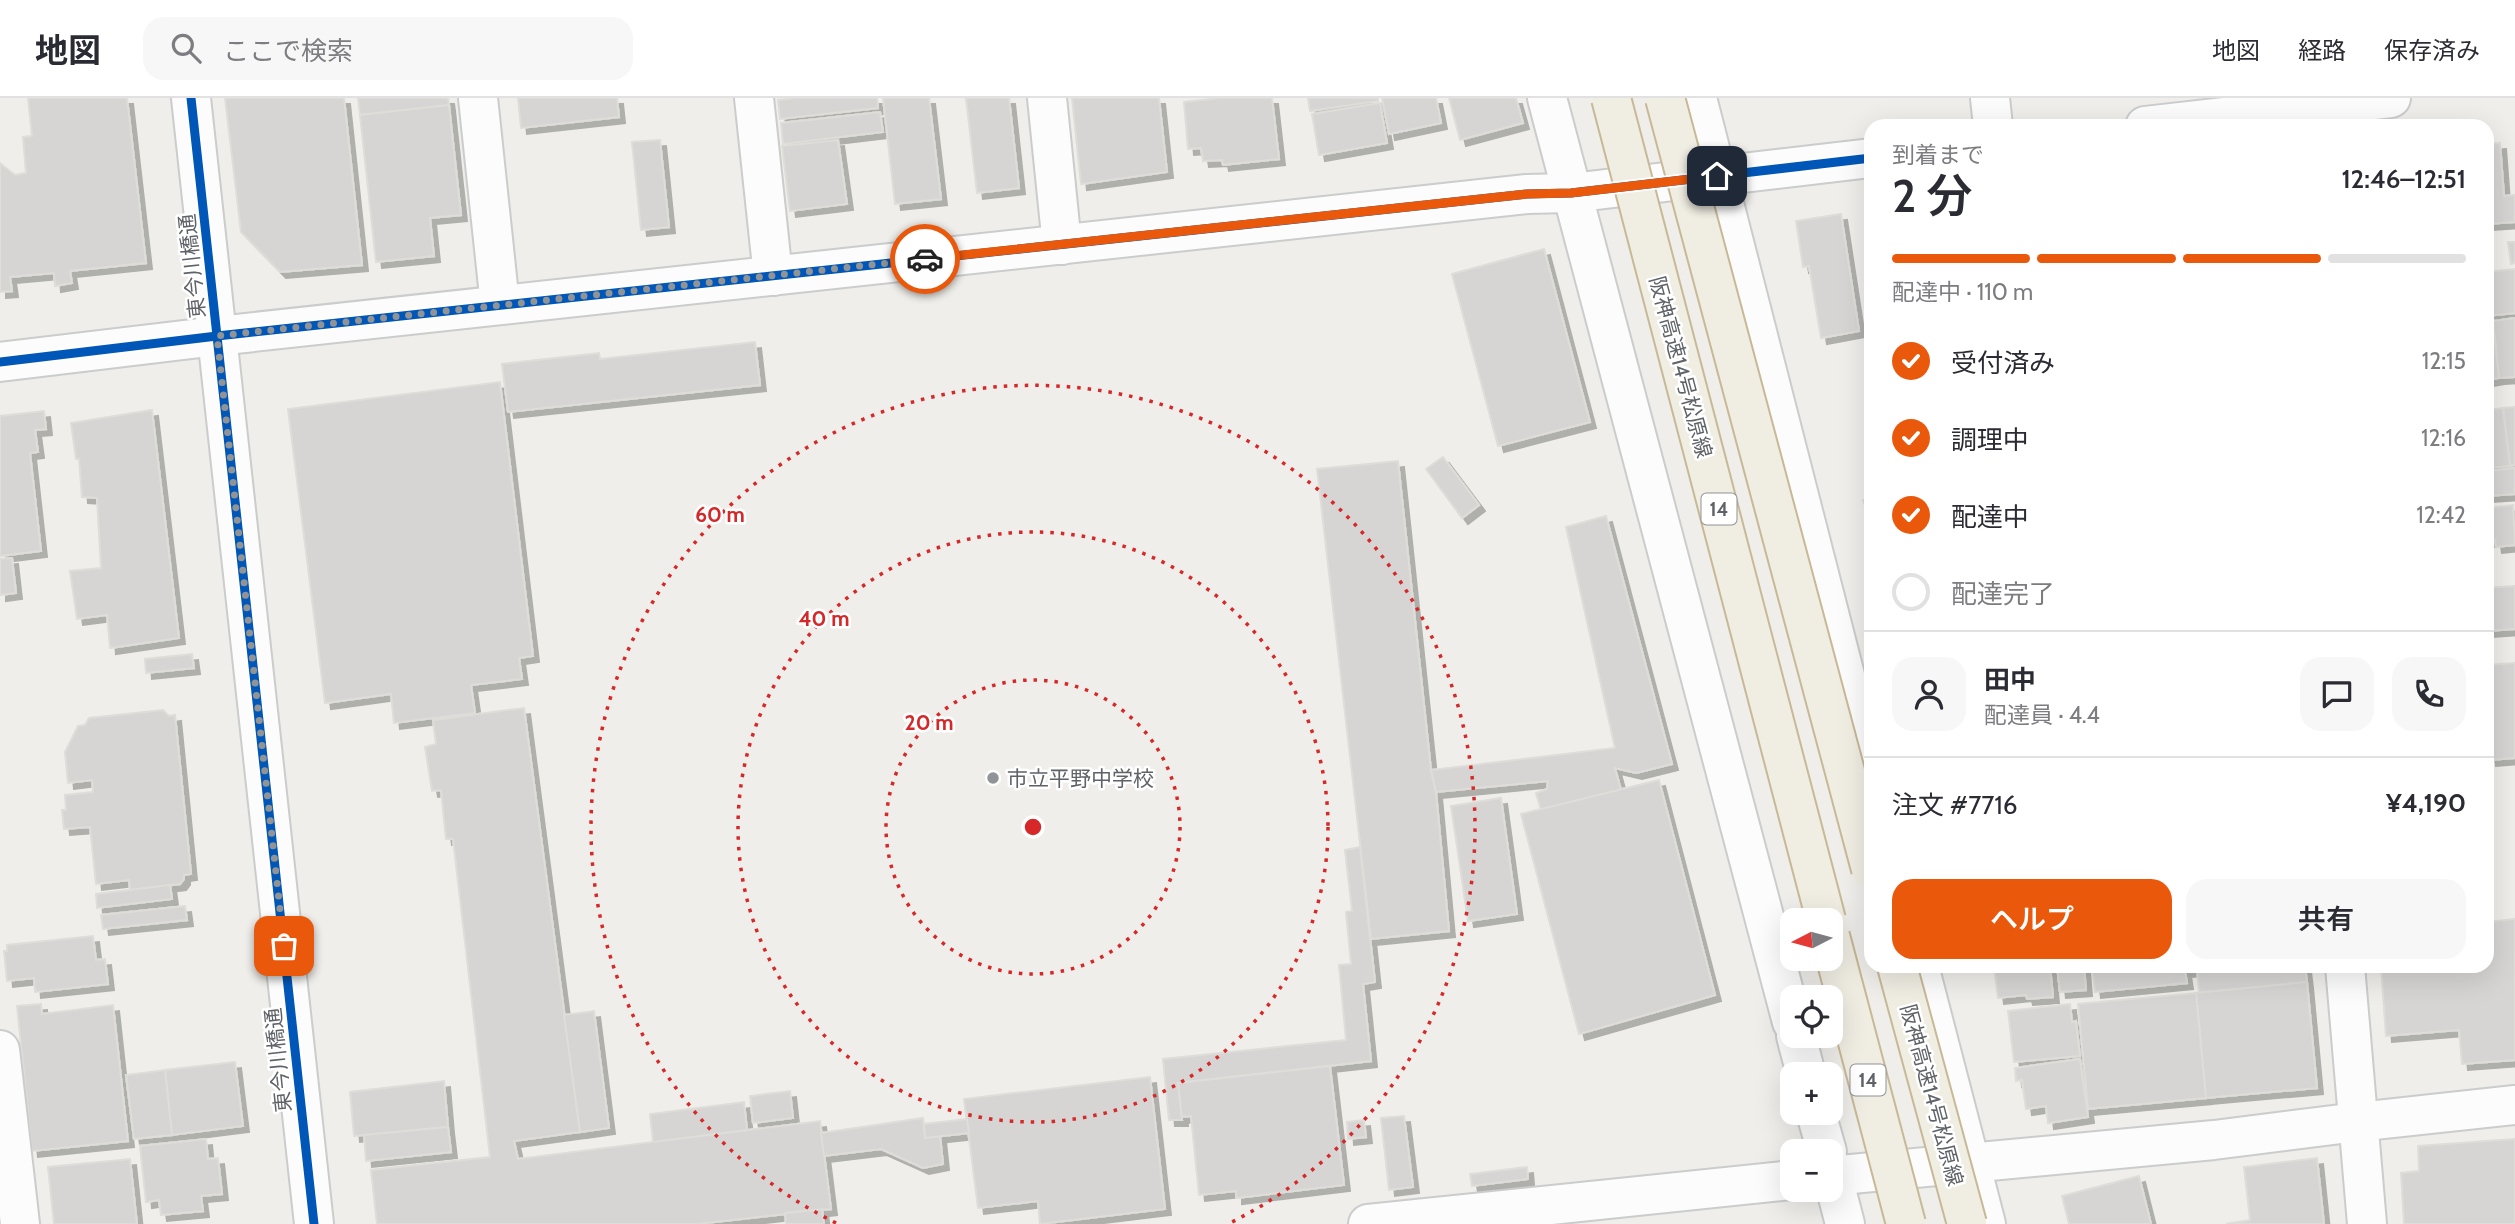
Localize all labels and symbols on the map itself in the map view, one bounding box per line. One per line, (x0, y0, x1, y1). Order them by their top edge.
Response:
pin (1687, 146, 1747, 206)
street label: 東今川橋通 (174, 212, 210, 320)
courier (890, 224, 960, 294)
street label: 阪神高速14号松原線 (1645, 273, 1717, 461)
road number: 14 (1702, 494, 1736, 524)
text: 60 m (695, 502, 745, 527)
text: 40 m (799, 606, 849, 631)
text: 20 m (905, 710, 953, 735)
place label: 市立平野中学校 (1007, 766, 1154, 791)
marker: 市立平野中学校 (985, 770, 1001, 786)
centre of rings (1021, 815, 1045, 839)
north arrow (1780, 908, 1843, 971)
pin (254, 916, 314, 976)
street label: 阪神高速14号松原線 (1896, 1001, 1968, 1189)
street label: 東今川橋通 (260, 1006, 296, 1114)
road number: 14 (1850, 1064, 1885, 1096)

